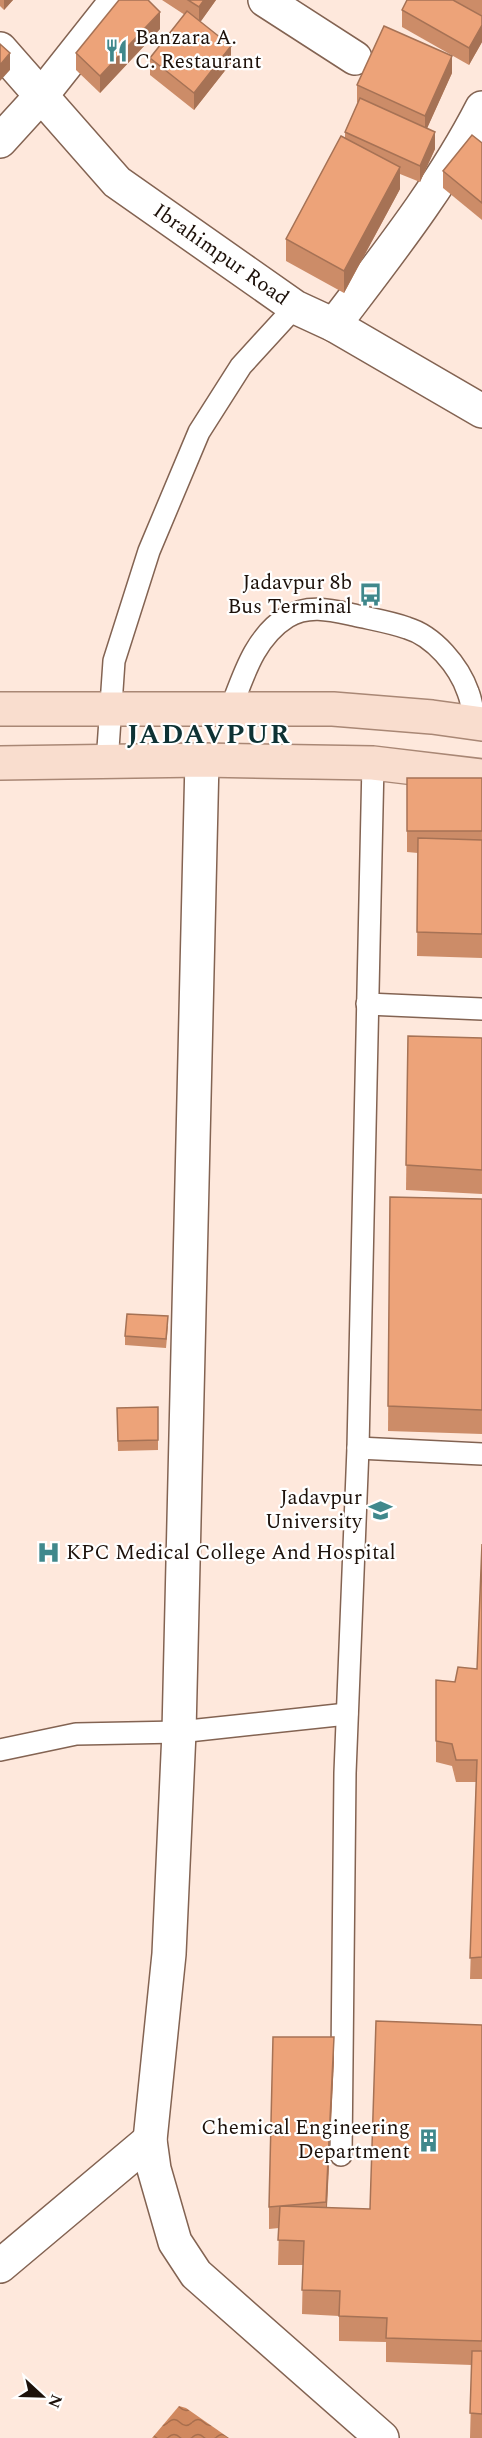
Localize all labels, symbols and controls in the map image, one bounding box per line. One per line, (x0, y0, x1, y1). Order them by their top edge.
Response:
place label: Banzara A. C. Restaurant (135, 22, 262, 78)
restaurant icon: Banzara A. C. Restaurant (104, 37, 130, 63)
street label: Ibrahimpur Road (146, 196, 296, 314)
place label: Jadavpur 8b Bus Terminal (227, 567, 352, 623)
bus stop icon: Jadavpur 8b Bus Terminal (357, 582, 383, 608)
district label: JADAVPUR (127, 714, 291, 756)
place label: Jadavpur University (265, 1482, 363, 1538)
school or university icon: Jadavpur University (367, 1497, 393, 1523)
place label: KPC Medical College And Hospital (66, 1537, 396, 1569)
hospital icon: KPC Medical College And Hospital (35, 1540, 61, 1566)
place label: Chemical Engineering Department (201, 2112, 410, 2168)
building icon: Chemical Engineering Department (415, 2127, 441, 2153)
north arrow (12, 2366, 72, 2426)
text: N (41, 2391, 69, 2412)

